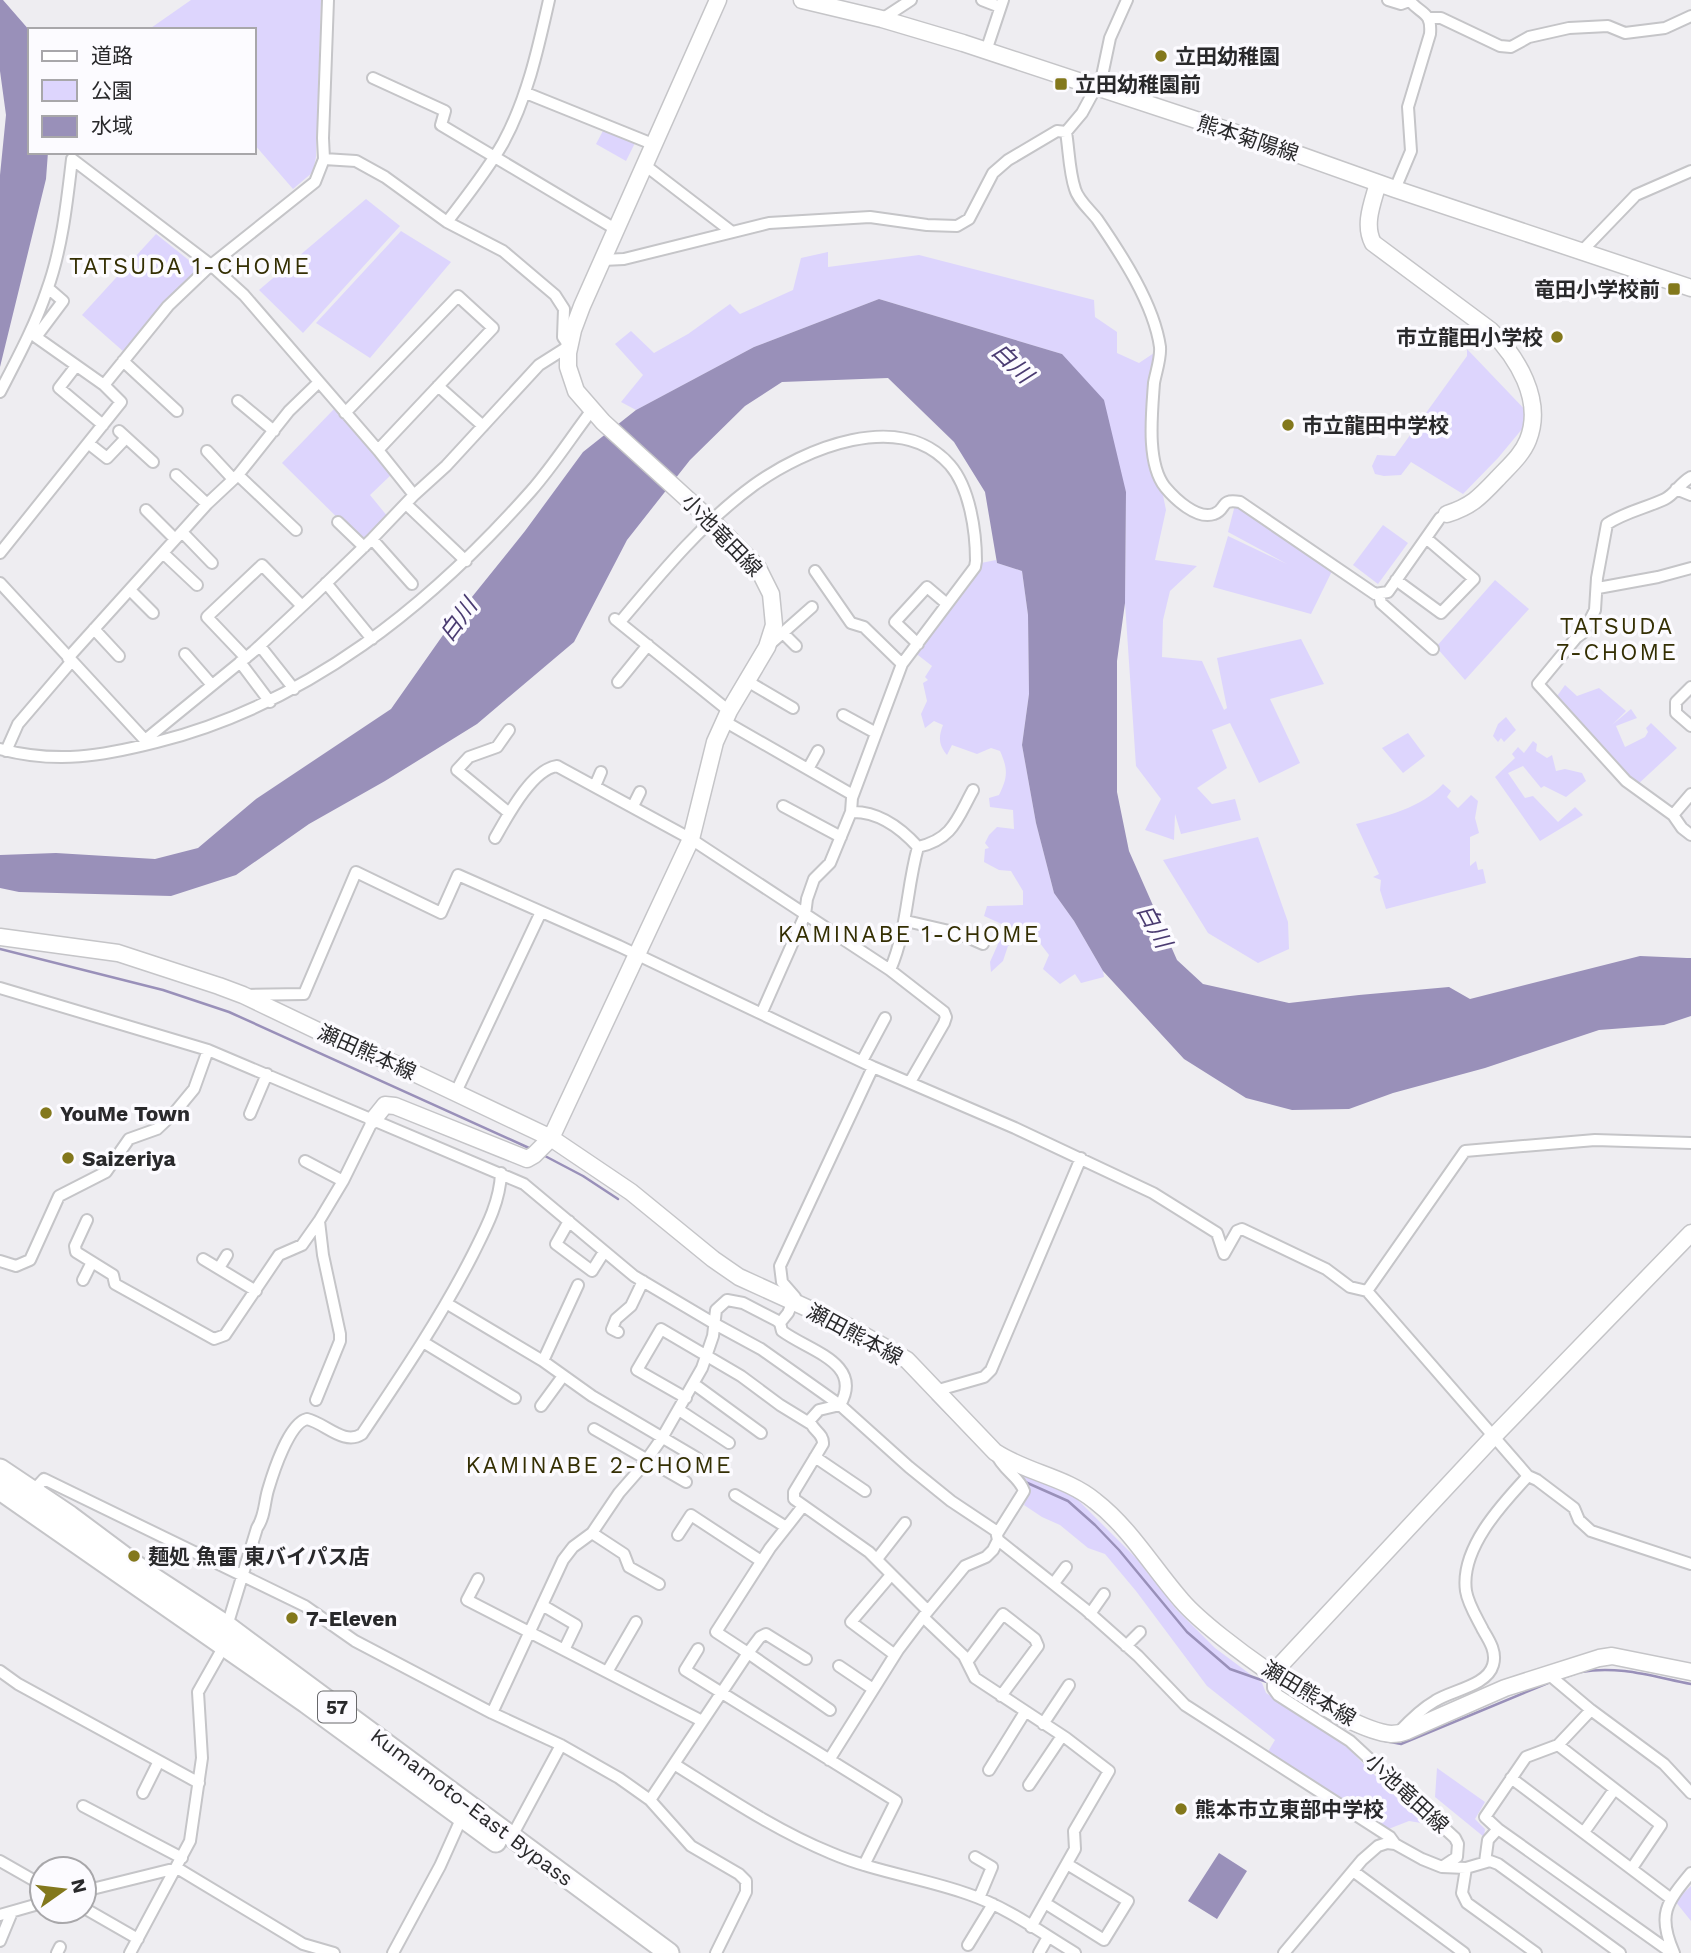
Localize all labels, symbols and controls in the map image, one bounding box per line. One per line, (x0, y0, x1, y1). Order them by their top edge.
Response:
legend (28, 28, 256, 154)
text: 道路 (91, 43, 133, 68)
place label: 立田幼稚園 (1175, 44, 1280, 69)
marker: 立田幼稚園 (1153, 48, 1169, 64)
place label: 立田幼稚園前 (1075, 72, 1201, 97)
marker: 立田幼稚園前 (1053, 76, 1069, 92)
text: 公園 (91, 78, 133, 103)
street label: 熊本菊陽線 (1194, 110, 1302, 166)
text: 水域 (91, 113, 133, 138)
district label: TATSUDA 1-CHOME (69, 253, 311, 280)
place label: 竜田小学校前 (1534, 277, 1660, 302)
marker: 竜田小学校前 (1666, 281, 1682, 297)
place label: 市立龍田小学校 (1396, 325, 1543, 350)
marker: 市立龍田小学校 (1549, 329, 1565, 345)
water label: 白川 (986, 337, 1040, 391)
place label: 市立龍田中学校 (1302, 413, 1449, 438)
marker: 市立龍田中学校 (1280, 417, 1296, 433)
street label: 小池竜田線 (677, 489, 767, 581)
water label: 白川 (433, 591, 484, 646)
district label: TATSUDA 7-CHOME (1556, 613, 1678, 666)
water label: 白川 (1131, 899, 1178, 955)
district label: KAMINABE 1-CHOME (778, 921, 1040, 948)
street label: 瀬田熊本線 (314, 1019, 420, 1085)
place label: YouMe Town (60, 1101, 190, 1126)
marker: YouMe Town (38, 1105, 54, 1121)
place label: Saizeriya (82, 1146, 176, 1171)
marker: Saizeriya (60, 1150, 76, 1166)
street label: 瀬田熊本線 (803, 1298, 907, 1370)
district label: KAMINABE 2-CHOME (465, 1452, 733, 1479)
place label: 麺処 魚雷 東バイパス店 (148, 1544, 370, 1569)
marker: 麺処 魚雷 東バイパス店 (126, 1548, 142, 1564)
place label: 7-Eleven (306, 1606, 397, 1631)
marker: 7-Eleven (284, 1610, 300, 1626)
street label: 瀬田熊本線 (1258, 1655, 1360, 1731)
road number: 57 (318, 1692, 356, 1722)
street label: Kumamoto-East Bypass (366, 1723, 578, 1891)
street label: 小池竜田線 (1360, 1748, 1454, 1838)
place label: 熊本市立東部中学校 (1195, 1797, 1384, 1822)
marker: 熊本市立東部中学校 (1173, 1801, 1189, 1817)
north arrow (28, 1855, 98, 1925)
text: N (66, 1876, 92, 1896)

